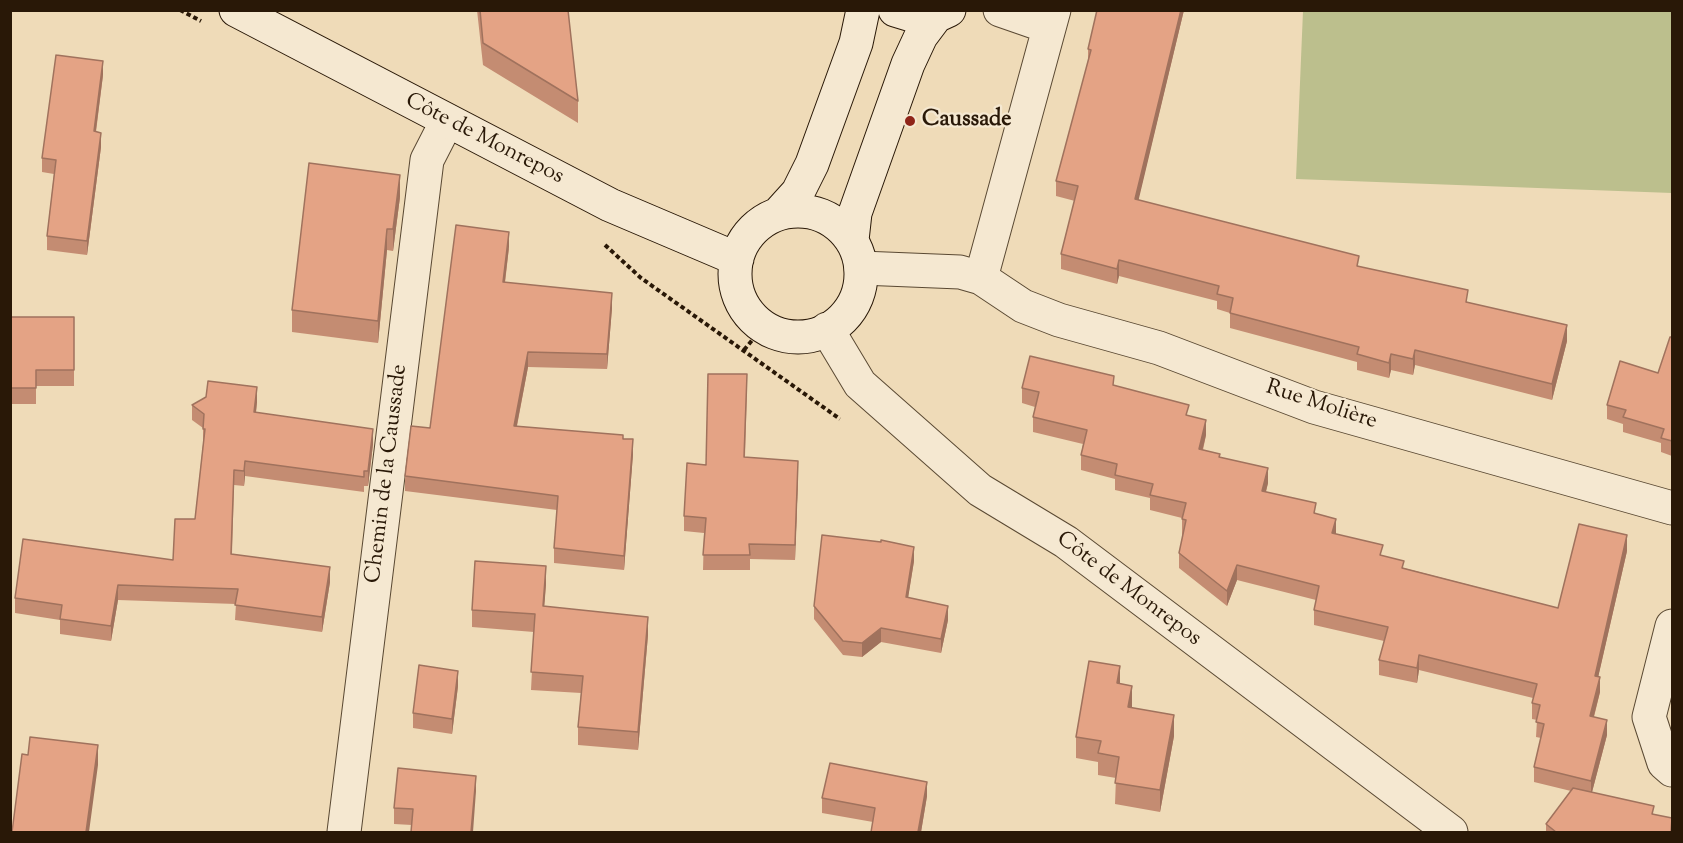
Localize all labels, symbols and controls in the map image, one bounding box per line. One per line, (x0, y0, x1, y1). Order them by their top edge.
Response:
street label: Côte de Monrepos (400, 89, 568, 191)
place label: Caussade (922, 108, 1012, 134)
marker: Caussade (903, 114, 917, 128)
street label: Chemin de la Caussade (361, 363, 415, 585)
street label: Rue Molière (1262, 376, 1380, 436)
street label: Côte de Monrepos (1050, 527, 1206, 653)

